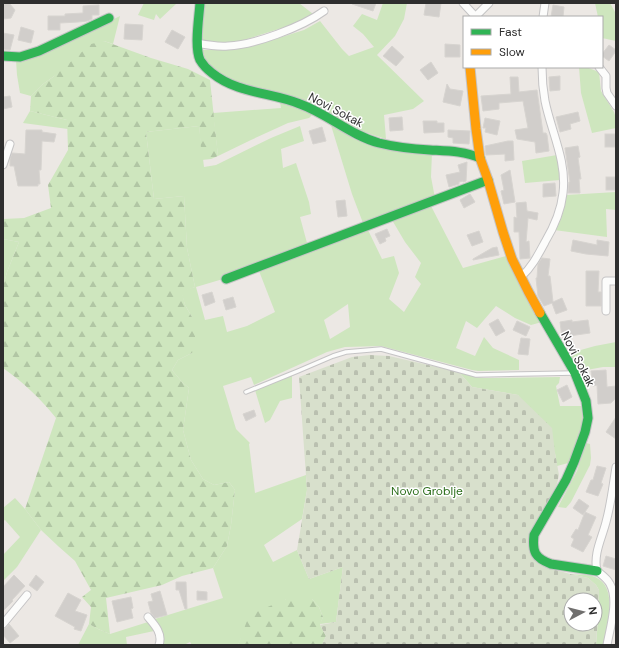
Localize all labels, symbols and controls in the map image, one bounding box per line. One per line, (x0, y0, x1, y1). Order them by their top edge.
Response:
legend (463, 16, 603, 68)
text: Fast (499, 24, 522, 40)
text: Slow (499, 44, 525, 60)
street label: Novi Sokak (306, 89, 366, 131)
street label: Novi Sokak (557, 329, 599, 389)
park label: Novo Groblje (391, 483, 463, 499)
north arrow (563, 592, 603, 632)
text: N (585, 606, 600, 616)

